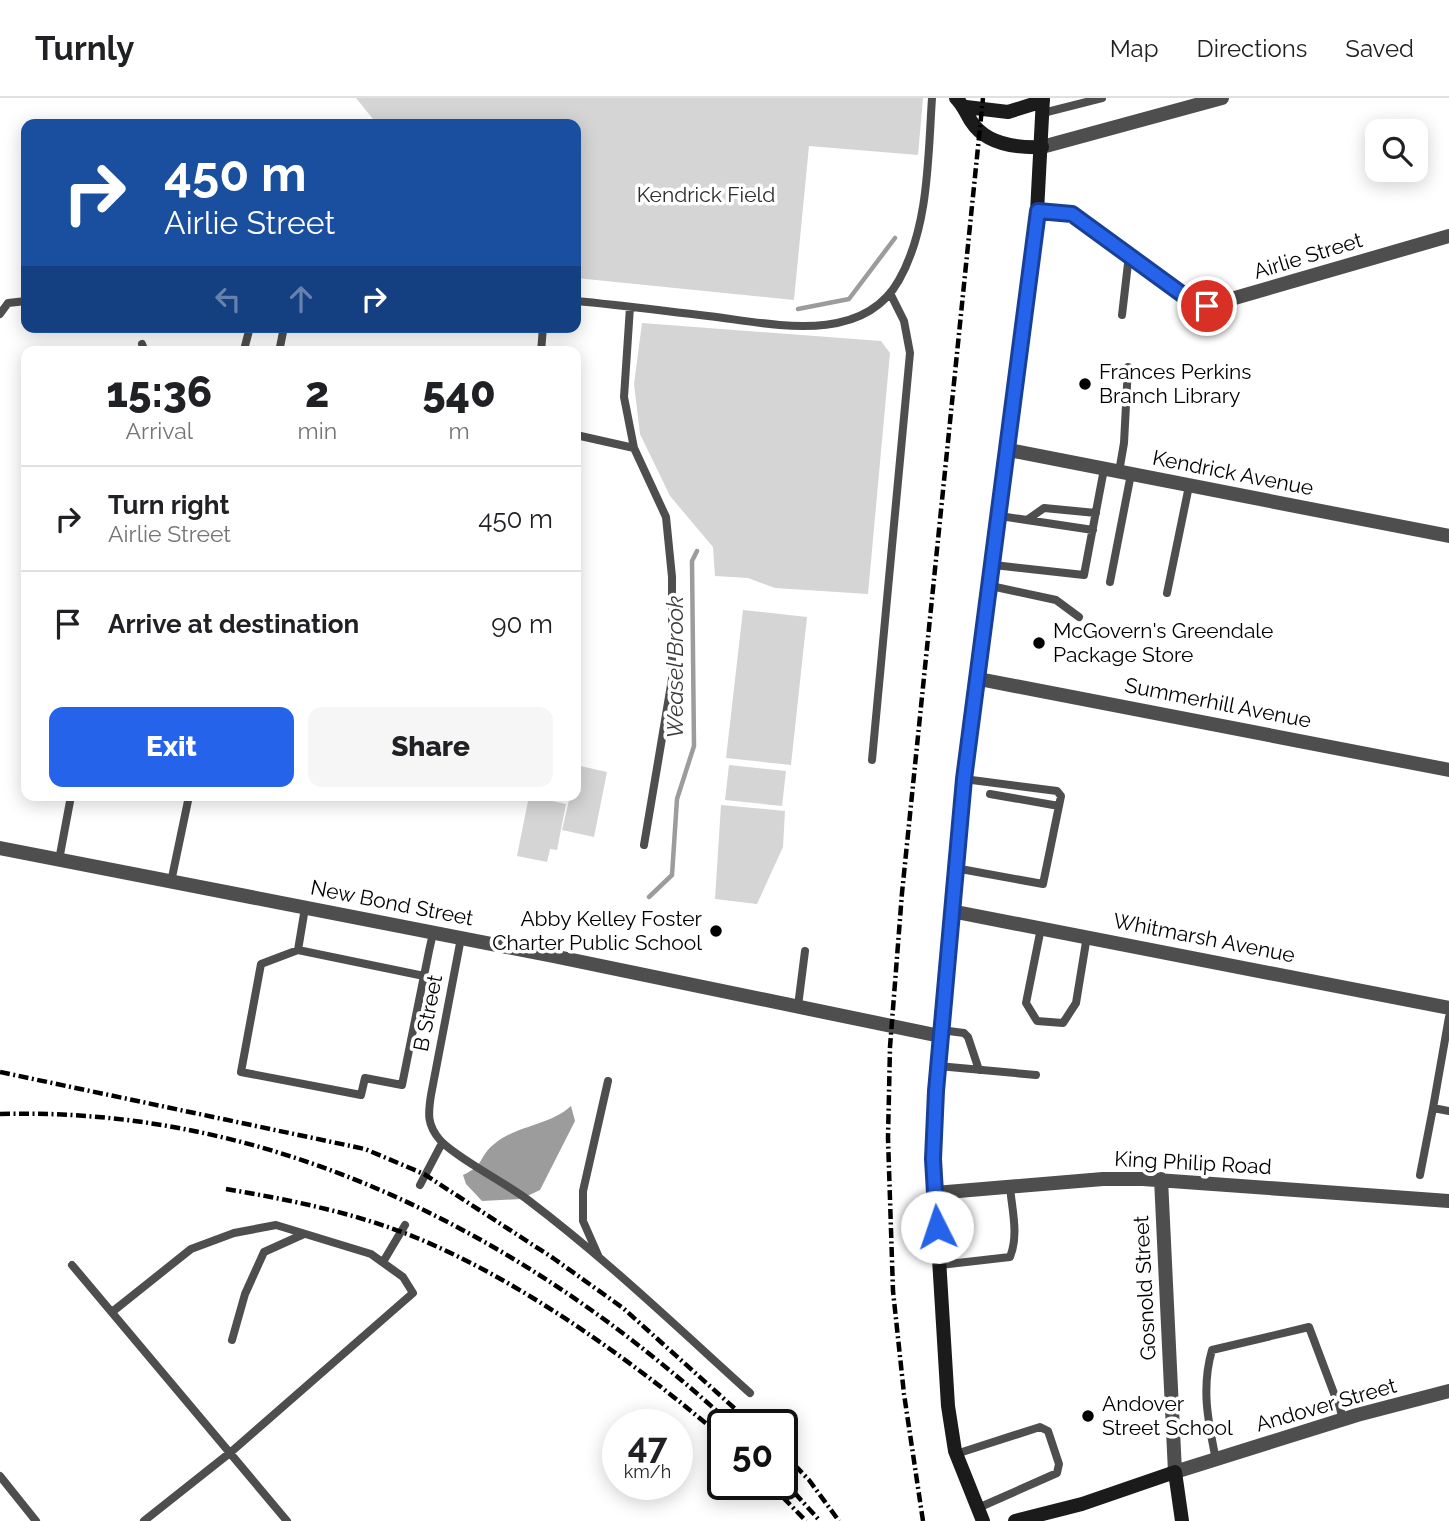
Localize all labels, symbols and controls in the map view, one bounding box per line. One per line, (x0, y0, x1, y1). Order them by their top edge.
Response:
text: Turnly (35, 29, 134, 68)
text: Map (1110, 34, 1159, 63)
text: Directions (1197, 34, 1307, 63)
text: Saved (1345, 34, 1414, 63)
map controls (1365, 119, 1428, 182)
button: search (1365, 119, 1428, 182)
text: 450 m (164, 145, 307, 202)
icon: right (49, 147, 140, 238)
park label: Kendrick Field (637, 182, 775, 207)
text: Airlie Street (164, 204, 335, 241)
street label: Airlie Street (1250, 227, 1365, 284)
pin (1177, 276, 1237, 336)
icon: left (209, 280, 247, 318)
icon: ahead (282, 280, 320, 318)
icon: right (355, 280, 393, 318)
icon: arrive (1188, 287, 1226, 325)
place label: Frances Perkins Branch Library (1099, 359, 1251, 408)
text: 15:36 (106, 368, 212, 417)
text: 2 (305, 368, 329, 417)
text: 540 (422, 368, 496, 417)
marker: Frances Perkins Branch Library (1077, 376, 1093, 392)
text: Arrival (126, 417, 193, 444)
text: min (298, 417, 337, 444)
text: m (448, 417, 470, 444)
street label: Kendrick Avenue (1150, 445, 1316, 500)
text: Turn right (108, 490, 229, 520)
icon: right (49, 500, 87, 538)
text: 450 m (478, 504, 553, 534)
text: Airlie Street (108, 520, 231, 547)
water label: Weasel Brook (661, 596, 688, 738)
icon: arrive (49, 605, 87, 643)
text: Arrive at destination (108, 609, 359, 639)
text: 90 m (491, 609, 553, 639)
place label: McGovern's Greendale Package Store (1053, 618, 1273, 667)
marker: McGovern's Greendale Package Store (1031, 635, 1047, 651)
street label: Summerhill Avenue (1123, 672, 1314, 733)
button: Exit (49, 707, 294, 787)
button: Share (308, 707, 553, 787)
street label: New Bond Street (309, 874, 476, 931)
place label: Abby Kelley Foster Charter Public School (492, 906, 703, 955)
street label: Whitmarsh Avenue (1111, 908, 1297, 967)
marker: Abby Kelley Foster Charter Public School (708, 923, 724, 939)
street label: B Street (408, 972, 447, 1053)
street label: King Philip Road (1114, 1146, 1272, 1179)
position arrow (900, 1190, 974, 1264)
street label: Gosnold Street (1128, 1215, 1161, 1361)
street label: Andover Street (1253, 1372, 1399, 1437)
place label: Andover Street School (1102, 1391, 1233, 1440)
marker: Andover Street School (1080, 1408, 1096, 1424)
speed limit sign: 50 (707, 1409, 798, 1500)
text: 47 (628, 1425, 667, 1466)
text: km/h (624, 1461, 671, 1482)

